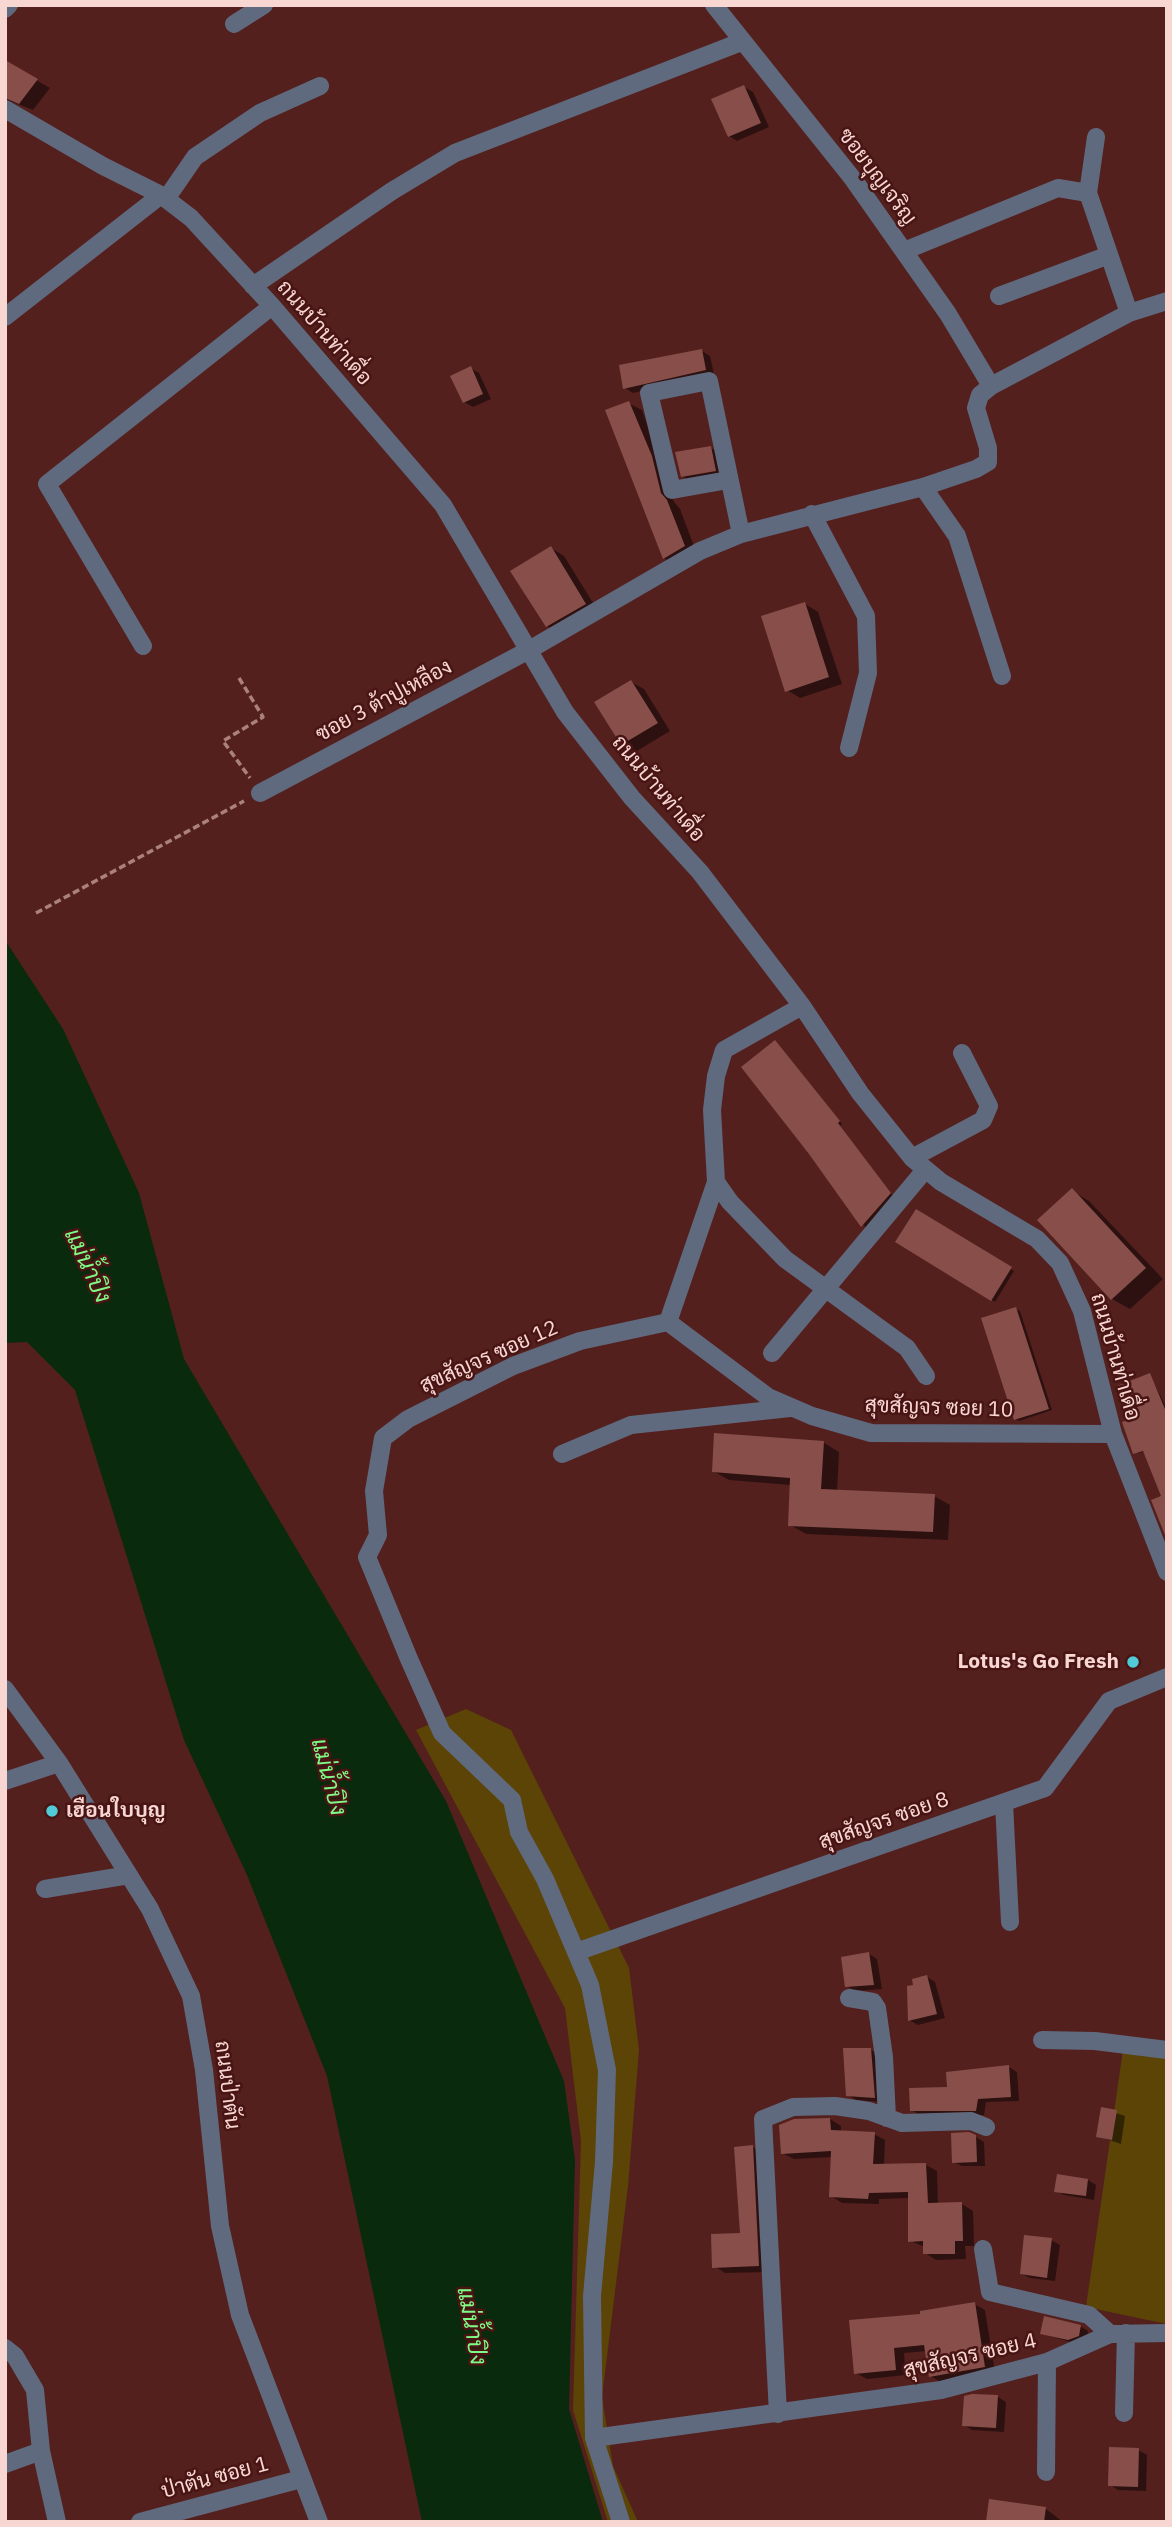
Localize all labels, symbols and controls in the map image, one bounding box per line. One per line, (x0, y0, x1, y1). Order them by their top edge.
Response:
street label: ซอยบุญเจริญ (833, 124, 921, 230)
street label: ถนนบ้านท่าเดื่อ (271, 275, 377, 391)
street label: ซอย 3 ต้าปูเหลือง (312, 655, 456, 747)
street label: ถนนบ้านท่าเดื่อ (606, 731, 710, 847)
water label: แม่น้ำปิง (58, 1224, 116, 1308)
street label: ถนนบ้านท่าเดื่อ (1085, 1290, 1145, 1424)
street label: สุขสัญจร ซอย 12 (416, 1315, 562, 1399)
street label: สุขสัญจร ซอย 10 (864, 1393, 1014, 1423)
place label: Lotus's Go Fresh (957, 1649, 1119, 1675)
marker: Lotus's Go Fresh (1125, 1654, 1141, 1670)
water label: แม่น้ำปิง (304, 1735, 352, 1819)
street label: สุขสัญจร ซอย 8 (816, 1787, 952, 1855)
place label: เฮือนใบบุญ (66, 1798, 165, 1824)
marker: เฮือนใบบุญ (44, 1803, 60, 1819)
street label: ถนนป่าตัน (209, 2039, 245, 2131)
water label: แม่น้ำปิง (451, 2285, 491, 2367)
street label: สุขสัญจร ซอย 4 (901, 2328, 1039, 2384)
street label: ป่าตัน ซอย 1 (159, 2452, 271, 2504)

